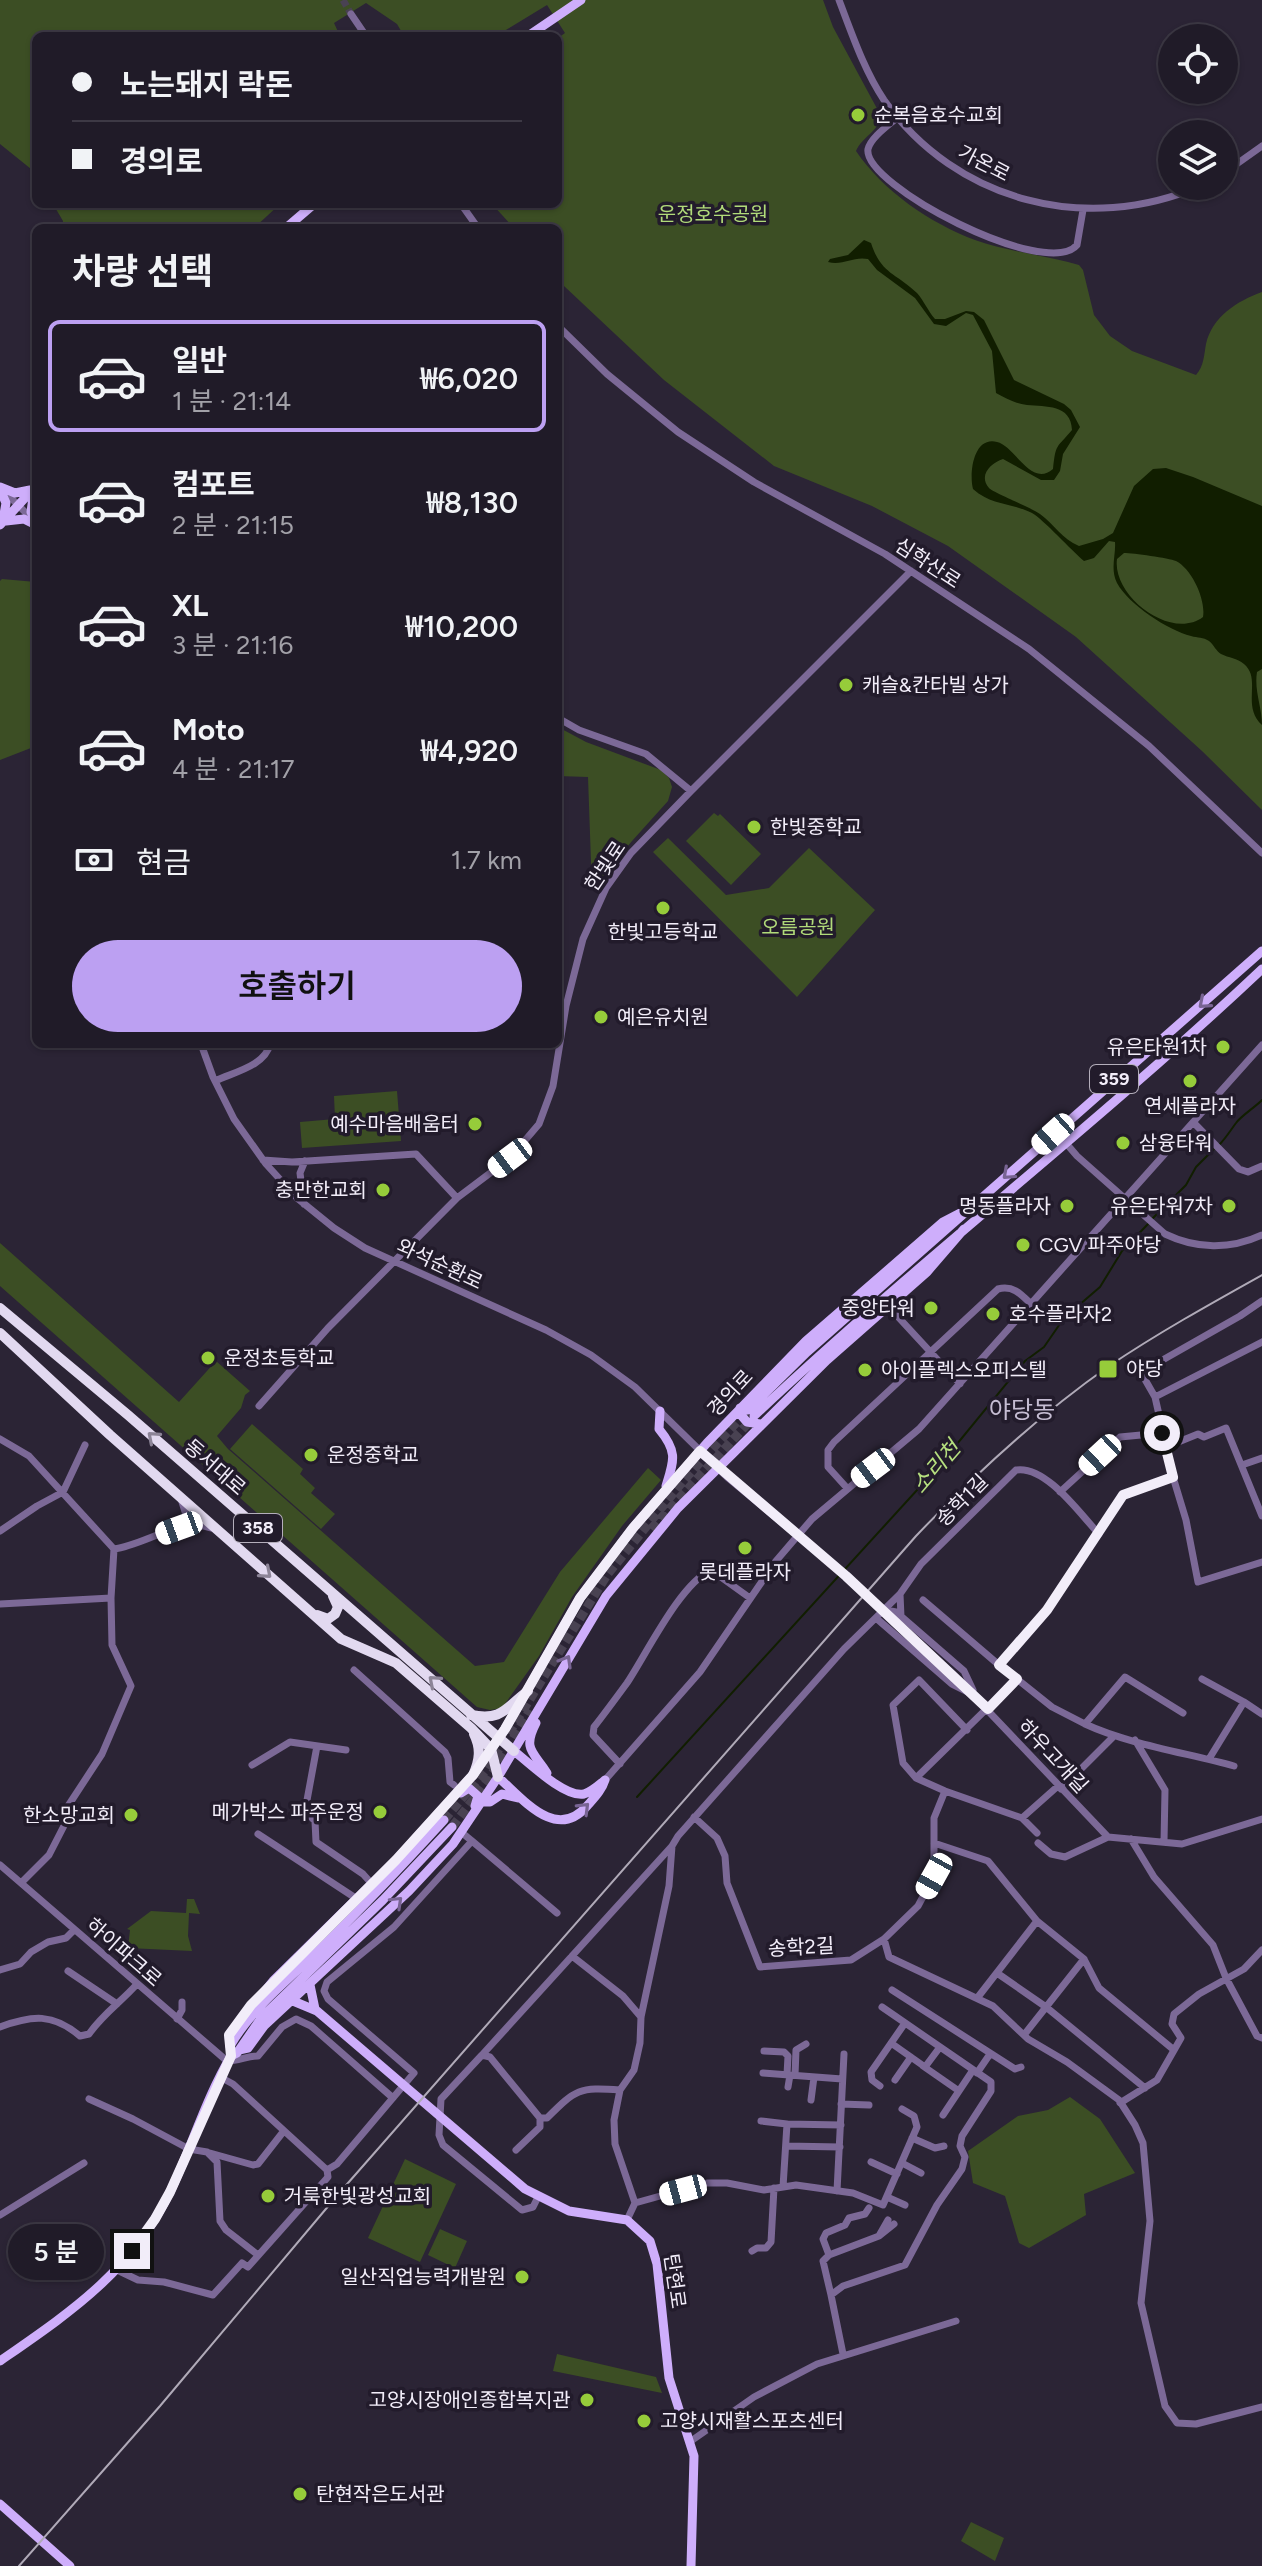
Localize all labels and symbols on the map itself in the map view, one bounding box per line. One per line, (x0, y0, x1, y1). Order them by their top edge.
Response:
place label: 순복음호수교회 (874, 103, 1003, 127)
marker: 순복음호수교회 (849, 106, 867, 124)
street label: 가온로 (954, 140, 1014, 186)
park label: 운정호수공원 (658, 202, 768, 226)
street label: 심학산로 (891, 533, 965, 593)
place label: 캐슬&칸타빌 상가 (862, 673, 1009, 697)
marker: 캐슬&칸타빌 상가 (837, 676, 855, 694)
place label: 한빛중학교 (770, 815, 862, 839)
marker: 한빛중학교 (745, 818, 763, 836)
street label: 한빛로 (580, 836, 630, 896)
marker: 한빛고등학교 (654, 899, 672, 917)
park label: 오름공원 (761, 915, 835, 939)
place label: 한빛고등학교 (608, 920, 718, 944)
one-way arrow (1198, 993, 1213, 1007)
place label: 예은유치원 (617, 1005, 709, 1029)
marker: 예은유치원 (592, 1008, 610, 1026)
place label: 유은타원1차 (1107, 1035, 1207, 1059)
marker: 유은타원1차 (1214, 1038, 1232, 1056)
road number: 359 (1090, 1065, 1138, 1093)
marker: 연세플라자 (1181, 1072, 1199, 1090)
place label: 연세플라자 (1144, 1094, 1236, 1118)
car (1027, 1109, 1079, 1159)
place label: 예수마음배움터 (330, 1112, 459, 1136)
marker: 예수마음배움터 (466, 1115, 484, 1133)
place label: 삼융타워 (1139, 1131, 1213, 1155)
car (484, 1134, 536, 1182)
marker: 삼융타워 (1114, 1134, 1132, 1152)
one-way arrow (1003, 1165, 1017, 1179)
place label: 충만한교회 (275, 1178, 367, 1202)
marker: 충만한교회 (374, 1181, 392, 1199)
place label: 명동플라자 (959, 1194, 1051, 1218)
place label: 유은타워7차 (1110, 1194, 1213, 1218)
marker: 명동플라자 (1058, 1197, 1076, 1215)
marker: 유은타워7차 (1220, 1197, 1238, 1215)
place label: CGV 파주야당 (1039, 1233, 1161, 1257)
street label: 와석순환로 (393, 1234, 487, 1294)
marker: CGV 파주야당 (1014, 1236, 1032, 1254)
place label: 중앙타워 (841, 1296, 915, 1320)
marker: 중앙타워 (922, 1299, 940, 1317)
place label: 호수플라자2 (1009, 1302, 1112, 1326)
marker: 호수플라자2 (984, 1305, 1002, 1323)
place label: 운정초등학교 (224, 1346, 334, 1370)
marker: 운정초등학교 (199, 1349, 217, 1367)
place label: 야당 (1126, 1357, 1163, 1381)
place label: 아이플렉스오피스텔 (881, 1358, 1047, 1382)
marker: 야당 (1097, 1358, 1119, 1380)
marker: 아이플렉스오피스텔 (856, 1361, 874, 1379)
street label: 경의로 (702, 1365, 758, 1421)
district label: 야당동 (989, 1395, 1055, 1424)
route start (1144, 1415, 1180, 1451)
car (1074, 1430, 1126, 1480)
one-way arrow (148, 1432, 163, 1447)
water label: 소리천 (906, 1433, 968, 1499)
street label: 동서대로 (179, 1434, 251, 1500)
place label: 운정중학교 (327, 1443, 419, 1467)
car (847, 1444, 899, 1492)
marker: 운정중학교 (302, 1446, 320, 1464)
street label: 송학1길 (931, 1469, 993, 1531)
car (152, 1509, 206, 1547)
road number: 358 (234, 1514, 282, 1542)
marker: 롯데플라자 (736, 1539, 754, 1557)
place label: 롯데플라자 (699, 1560, 791, 1584)
one-way arrow (256, 1563, 271, 1578)
one-way arrow (556, 1655, 572, 1670)
one-way arrow (428, 1677, 443, 1691)
street label: 하우고개길 (1013, 1714, 1093, 1798)
place label: 메가박스 파주운정 (212, 1800, 364, 1824)
place label: 한소망교회 (23, 1803, 115, 1827)
marker: 메가박스 파주운정 (371, 1803, 389, 1821)
one-way arrow (574, 1803, 589, 1817)
marker: 한소망교회 (122, 1806, 140, 1824)
car (912, 1849, 956, 1903)
one-way arrow (387, 1898, 402, 1912)
street label: 하이파크로 (81, 1913, 167, 1991)
street label: 송학2길 (767, 1933, 835, 1961)
car (657, 2172, 709, 2208)
place label: 거룩한빛광성교회 (284, 2184, 431, 2208)
marker: 거룩한빛광성교회 (259, 2187, 277, 2205)
callout: 5 분 (8, 2223, 104, 2279)
route end (114, 2233, 150, 2269)
street label: 탄현로 (659, 2252, 691, 2310)
place label: 일산직업능력개발원 (340, 2265, 506, 2289)
marker: 일산직업능력개발원 (513, 2268, 531, 2286)
place label: 고양시장애인종합복지관 (369, 2388, 571, 2412)
marker: 고양시장애인종합복지관 (578, 2391, 596, 2409)
place label: 고양시재활스포츠센터 (660, 2409, 844, 2433)
marker: 고양시재활스포츠센터 (635, 2412, 653, 2430)
place label: 탄현작은도서관 (316, 2482, 445, 2506)
marker: 탄현작은도서관 (291, 2485, 309, 2503)

